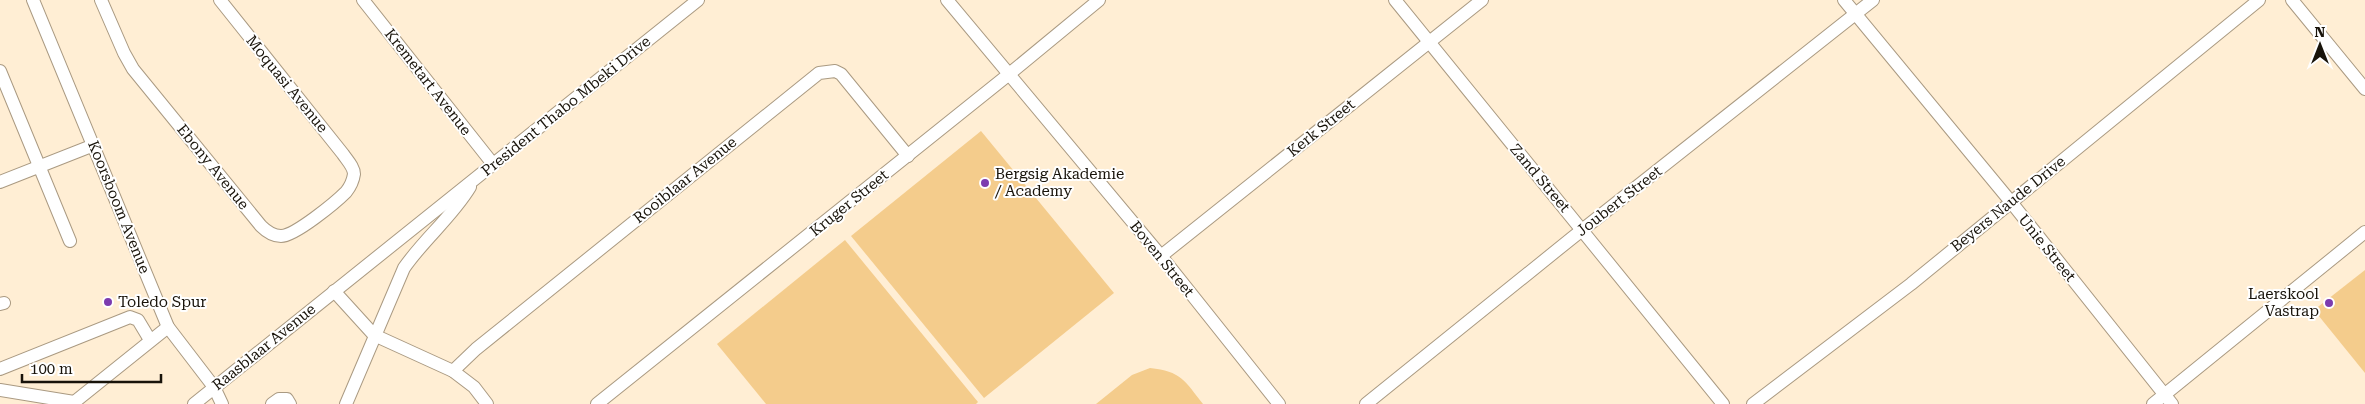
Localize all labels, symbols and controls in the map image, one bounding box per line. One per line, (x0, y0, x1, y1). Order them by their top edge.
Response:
north arrow (2295, 20, 2345, 70)
text: N (2315, 24, 2326, 40)
street label: Kremetart Avenue (381, 25, 475, 139)
street label: Moquasi Avenue (242, 32, 332, 136)
street label: President Thabo Mbeki Drive (478, 32, 654, 180)
street label: Kerk Street (1284, 95, 1359, 161)
street label: Ebony Avenue (173, 121, 253, 213)
street label: Rooiblaar Avenue (630, 133, 740, 227)
street label: Koorsboom Avenue (84, 138, 154, 276)
street label: Zand Street (1506, 140, 1574, 216)
street label: Beyers Naude Drive (1947, 152, 2069, 256)
street label: Joubert Street (1573, 162, 1666, 240)
place label: Bergsig Akademie / Academy (994, 165, 1124, 200)
street label: Kruger Street (806, 166, 892, 240)
marker: Bergsig Akademie / Academy (979, 177, 991, 189)
street label: Unie Street (2014, 211, 2080, 286)
street label: Boven Street (1126, 218, 1198, 301)
place label: Laerskool Vastrap (2248, 285, 2319, 320)
place label: Toledo Spur (118, 293, 207, 311)
marker: Toledo Spur (102, 296, 114, 308)
marker: Laerskool Vastrap (2323, 297, 2335, 309)
street label: Raasblaar Avenue (209, 300, 319, 394)
scale bar (22, 352, 161, 384)
text: 100 m (30, 360, 73, 378)

